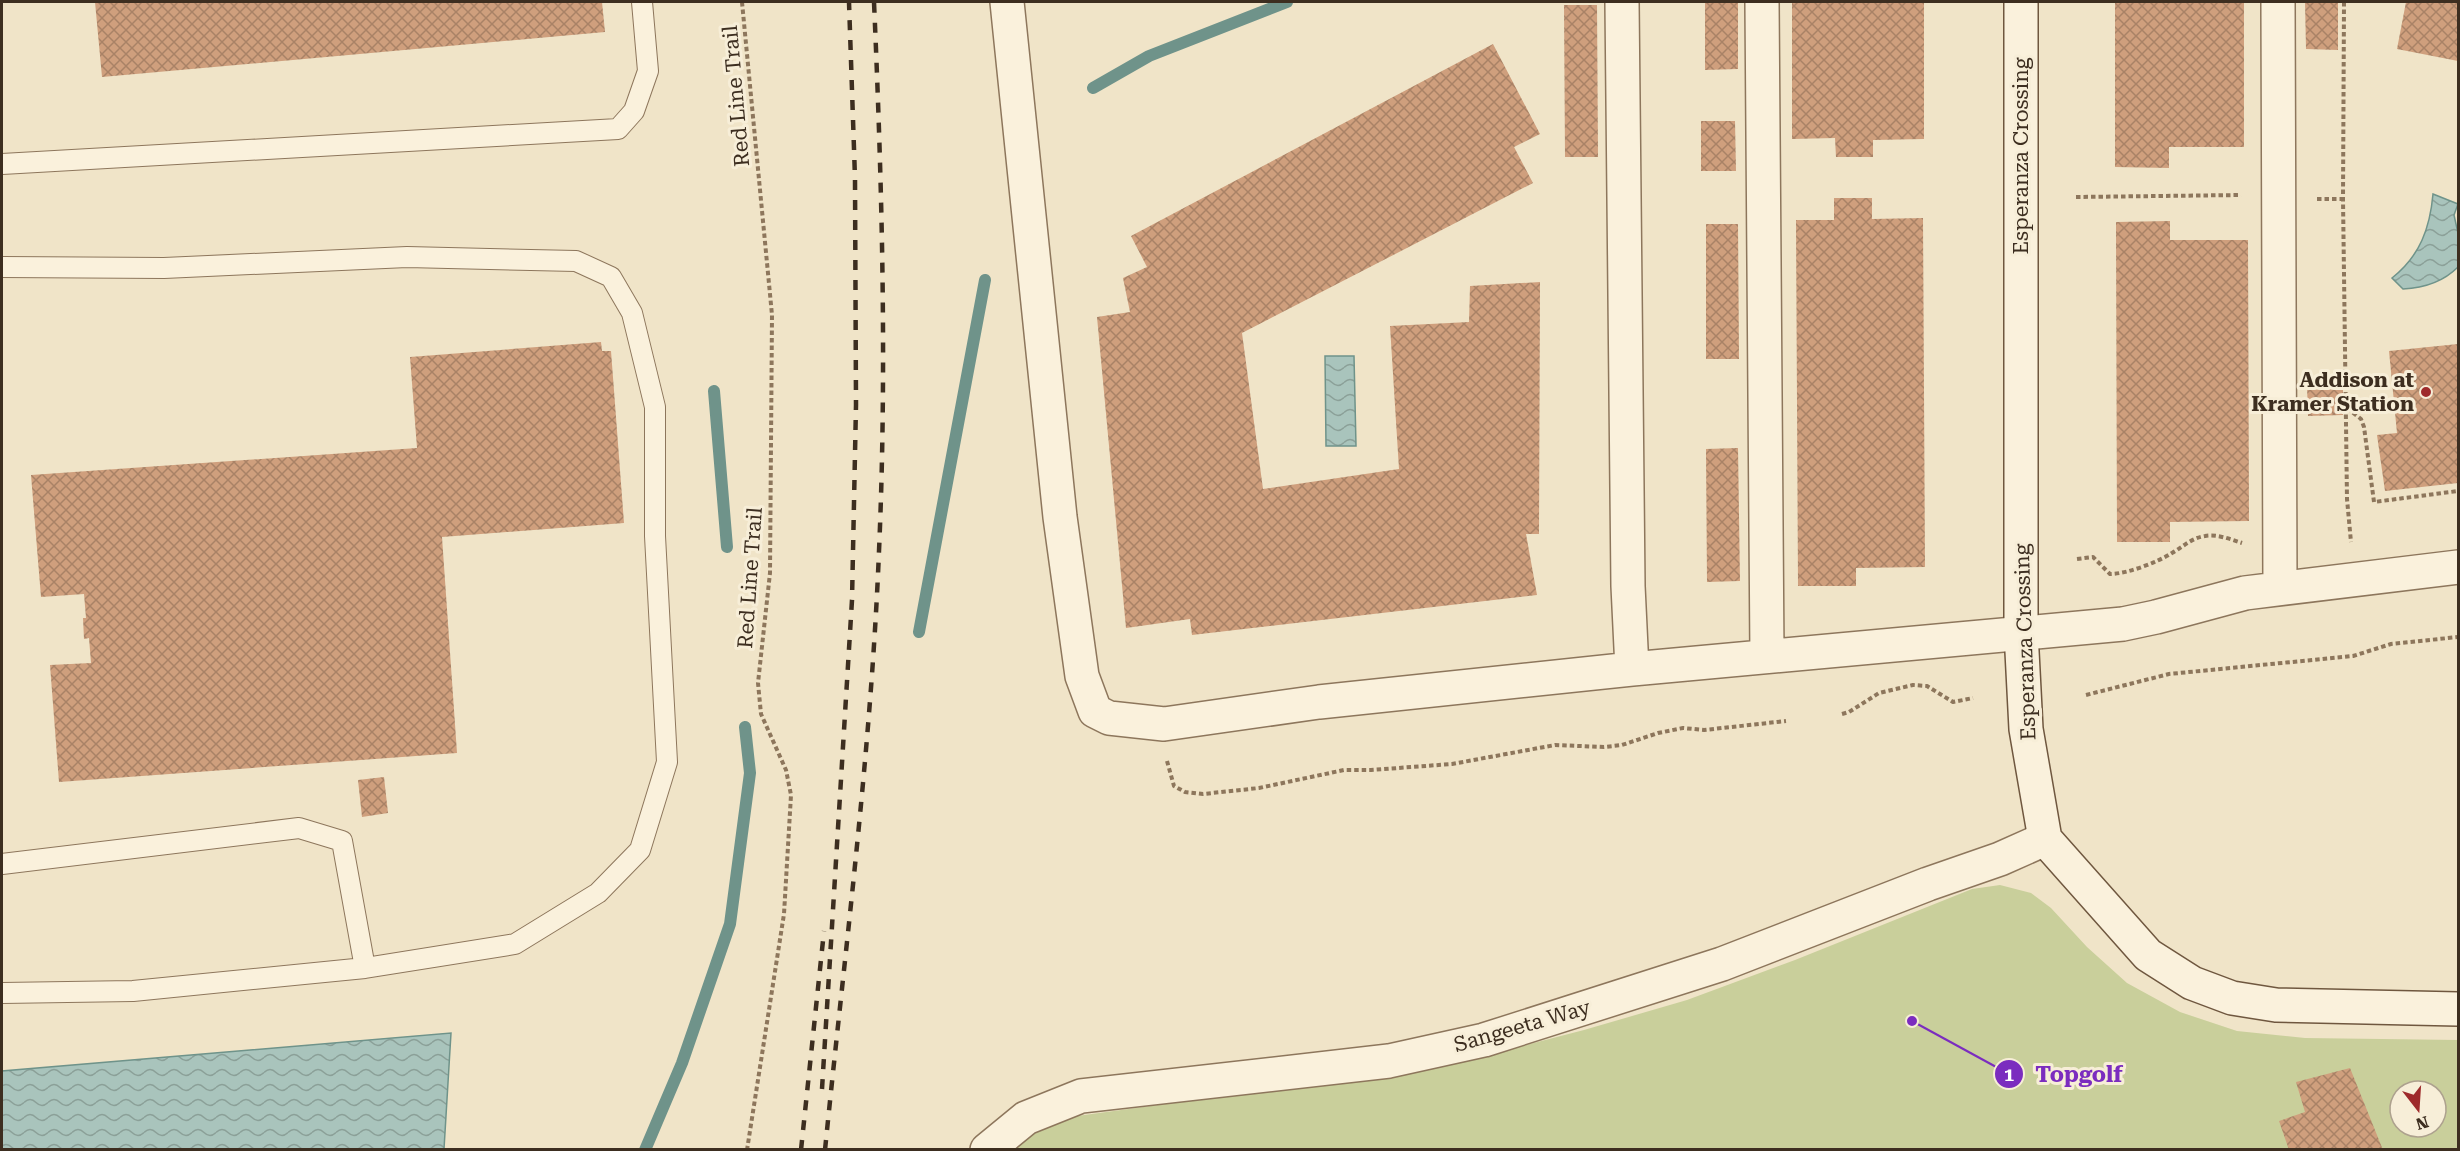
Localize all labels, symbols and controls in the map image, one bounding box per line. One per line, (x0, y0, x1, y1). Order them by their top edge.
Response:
street label: Red Line Trail (718, 24, 754, 168)
street label: Esperanza Crossing (2009, 57, 2033, 255)
place label: Addison at Kramer Station (2251, 368, 2414, 416)
marker: Addison at Kramer Station (2419, 385, 2433, 399)
street label: Red Line Trail (733, 506, 767, 649)
street label: Esperanza Crossing (2010, 543, 2040, 741)
street label: Sangeeta Way (1451, 995, 1594, 1057)
callout: Topgolf (1994, 1054, 2135, 1094)
text: Topgolf (2035, 1062, 2123, 1087)
text: 1 (2004, 1064, 2014, 1085)
north arrow (2388, 1079, 2448, 1139)
text: N (2414, 1112, 2431, 1134)

